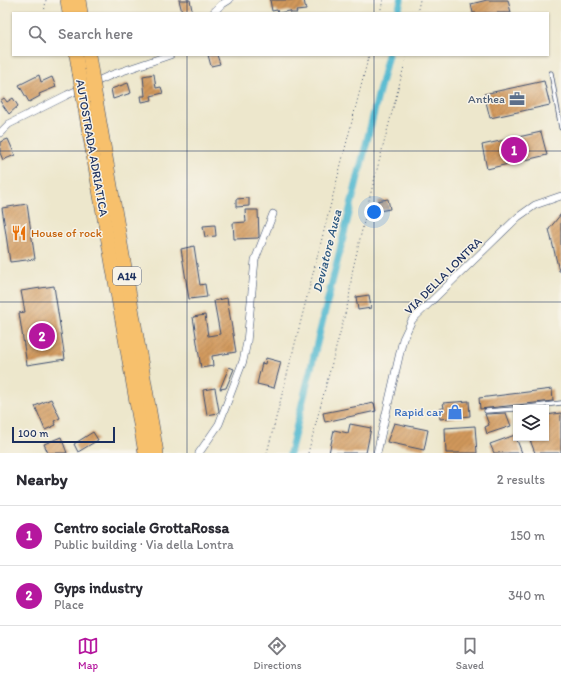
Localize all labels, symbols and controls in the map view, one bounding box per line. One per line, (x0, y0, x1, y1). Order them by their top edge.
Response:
search box (12, 12, 549, 56)
icon: search (26, 23, 48, 45)
text: Search here (58, 25, 133, 43)
street label: AUTOSTRADA ADRIATICA (73, 78, 111, 218)
office icon: Anthea (508, 90, 526, 108)
place label: Anthea (468, 92, 505, 106)
pin: 1 (501, 135, 527, 165)
your location (364, 202, 384, 222)
water label: Deviatore Ausa (309, 208, 345, 294)
restaurant icon: House of rock (10, 224, 28, 242)
place label: House of rock (31, 226, 102, 240)
street label: VIA DELLA LONTRA (402, 234, 485, 317)
road number: A14 (113, 267, 141, 285)
pin: 2 (29, 321, 55, 351)
shop icon: Rapid car (446, 403, 464, 421)
place label: Rapid car (394, 405, 443, 419)
map controls (513, 405, 549, 441)
button: layers (513, 405, 549, 441)
scale bar (12, 425, 115, 444)
text: 100 m (18, 427, 48, 440)
text: Nearby (16, 469, 68, 489)
text: 2 results (497, 472, 545, 487)
text: Centro sociale GrottaRossa (54, 519, 229, 537)
text: 1 (26, 528, 32, 543)
text: 150 m (510, 528, 545, 543)
text: Public building · Via della Lontra (54, 537, 234, 552)
text: Gyps industry (54, 579, 143, 597)
text: 2 (26, 588, 32, 603)
text: 340 m (508, 588, 545, 603)
text: Place (54, 597, 84, 612)
tab: Map (77, 635, 99, 672)
tab: Directions (253, 635, 302, 672)
tab: Saved (456, 635, 484, 672)

